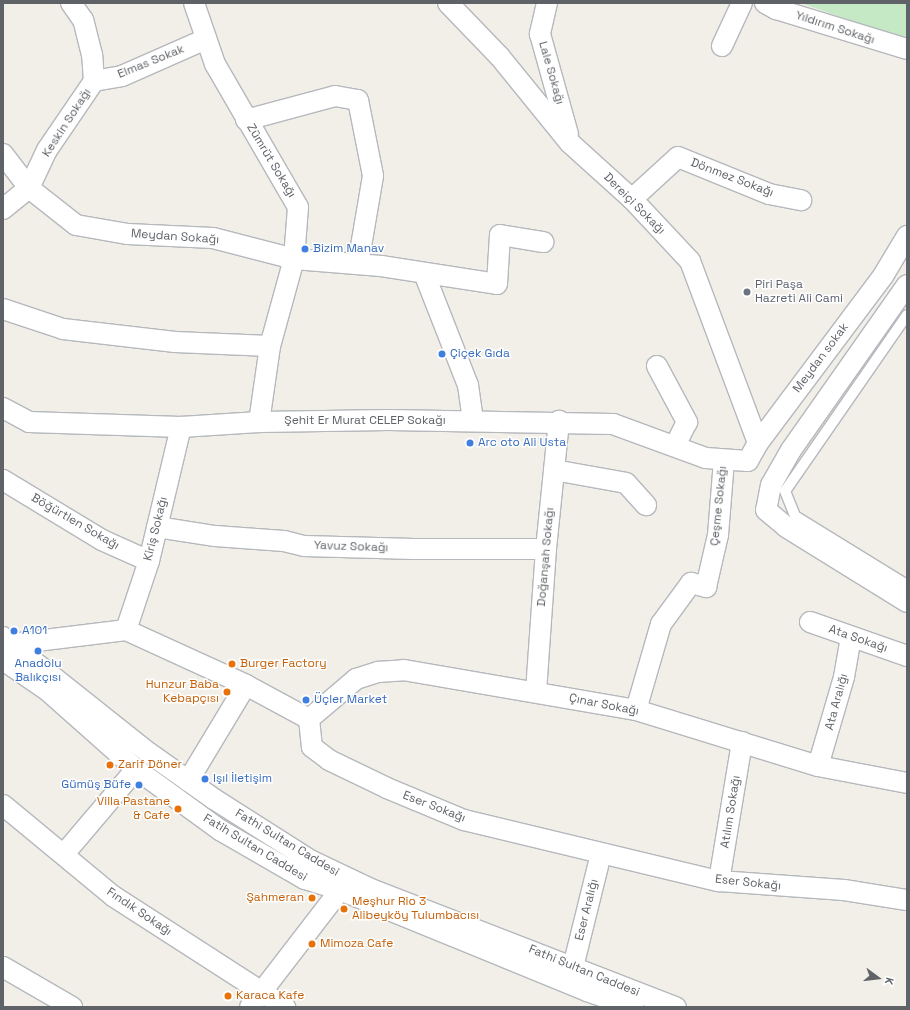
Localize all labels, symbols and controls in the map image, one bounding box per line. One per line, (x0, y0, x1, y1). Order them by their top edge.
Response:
street label: Yıldırım Sokağı (794, 8, 876, 48)
street label: Lale Sokağı (535, 40, 567, 106)
street label: Elmas Sokak (116, 42, 186, 82)
street label: Keskin Sokağı (39, 86, 95, 160)
street label: Zümrüt Sokağı (243, 122, 299, 200)
street label: Dönmez Sokağı (688, 156, 776, 200)
street label: Dereiçi Sokağı (600, 170, 668, 238)
street label: Meydan Sokağı (130, 227, 220, 247)
place label: Bizim Manav (313, 242, 384, 256)
marker: Bizim Manav (300, 244, 310, 254)
place label: Piri Paşa Hazreti Ali Cami (755, 278, 843, 306)
marker: Piri Paşa Hazreti Ali Cami (742, 287, 752, 297)
street label: Meydan sokak (790, 320, 852, 396)
place label: Çiçek Gıda (450, 347, 510, 361)
marker: Çiçek Gıda (437, 349, 447, 359)
street label: Şehit Er Murat CELEP Sokağı (284, 414, 446, 428)
place label: Arc oto Ali Usta (478, 436, 566, 450)
marker: Arc oto Ali Usta (465, 438, 475, 448)
street label: Çeşme Sokağı (708, 465, 730, 547)
street label: Böğürtlen Sokağı (28, 491, 122, 553)
street label: Kiriş Sokağı (141, 495, 171, 563)
street label: Doğanşah Sokağı (534, 507, 558, 607)
street label: Yavuz Sokağı (313, 539, 389, 555)
street label: Ata Sokağı (827, 622, 889, 656)
place label: A101 (22, 624, 47, 638)
marker: A101 (9, 626, 19, 636)
marker: Anadolu Balıkçısı (33, 646, 43, 656)
place label: Anadolu Balıkçısı (14, 657, 62, 685)
place label: Burger Factory (240, 657, 327, 671)
marker: Burger Factory (227, 659, 237, 669)
street label: Ata Aralığı (823, 672, 851, 732)
place label: Hunzur Baba Kebapçısı (146, 678, 219, 706)
marker: Hunzur Baba Kebapçısı (222, 687, 232, 697)
street label: Çınar Sokağı (568, 691, 640, 719)
place label: Üçler Market (314, 693, 387, 707)
marker: Üçler Market (301, 695, 311, 705)
place label: Zarif Döner (118, 758, 182, 772)
marker: Zarif Döner (105, 760, 115, 770)
place label: Işıl İletişim (213, 772, 272, 786)
marker: Işıl İletişim (200, 774, 210, 784)
street label: Atılım Sokağı (718, 775, 744, 849)
place label: Gümüş Büfe (61, 778, 131, 792)
marker: Gümüş Büfe (134, 780, 144, 790)
street label: Eser Sokağı (400, 788, 468, 826)
place label: Villa Pastane & Cafe (97, 795, 170, 823)
marker: Villa Pastane & Cafe (173, 804, 183, 814)
street label: Fathi Sultan Caddesi (232, 806, 342, 880)
street label: Fatih Sultan Caddesi (200, 811, 310, 885)
street label: Eser Sokağı (714, 872, 782, 894)
street label: Eser Aralığı (572, 878, 602, 942)
street label: Fındık Sokağı (104, 885, 174, 939)
place label: Şahmeran (246, 891, 304, 905)
marker: Şahmeran (307, 893, 317, 903)
place label: Meşhur Rio 3 Alibeyköy Tulumbacısı (352, 895, 480, 923)
marker: Meşhur Rio 3 Alibeyköy Tulumbacısı (339, 904, 349, 914)
place label: Mimoza Cafe (320, 937, 393, 951)
marker: Mimoza Cafe (307, 939, 317, 949)
street label: Fathi Sultan Caddesi (526, 942, 642, 1000)
north arrow (858, 958, 898, 998)
text: K (882, 976, 897, 986)
place label: Karaca Kafe (236, 989, 304, 1003)
marker: Karaca Kafe (223, 991, 233, 1001)

